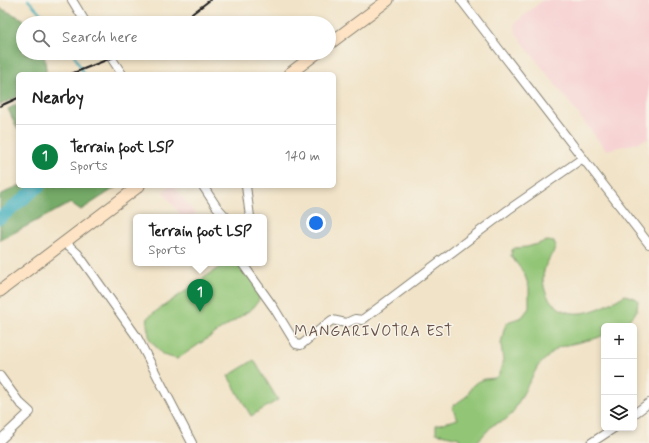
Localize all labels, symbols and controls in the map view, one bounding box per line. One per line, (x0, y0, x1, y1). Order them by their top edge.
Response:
search box (16, 16, 336, 60)
icon: search (30, 27, 52, 49)
text: Search here (62, 28, 138, 48)
text: Nearby (32, 87, 84, 109)
text: Terrain foot LSP (70, 138, 174, 158)
text: 1 (42, 148, 48, 165)
text: 140 m (285, 148, 320, 165)
text: Sports (70, 158, 108, 175)
your location (306, 213, 326, 233)
popup (133, 214, 267, 266)
text: Terrain foot LSP (148, 222, 252, 242)
text: Sports (148, 242, 186, 259)
pin: 1 (187, 279, 213, 312)
district label: MANGARIVOTRA EST (294, 322, 454, 342)
map controls (601, 323, 637, 431)
button: + (601, 323, 637, 359)
button: − (601, 359, 637, 395)
button: layers (601, 395, 637, 431)

